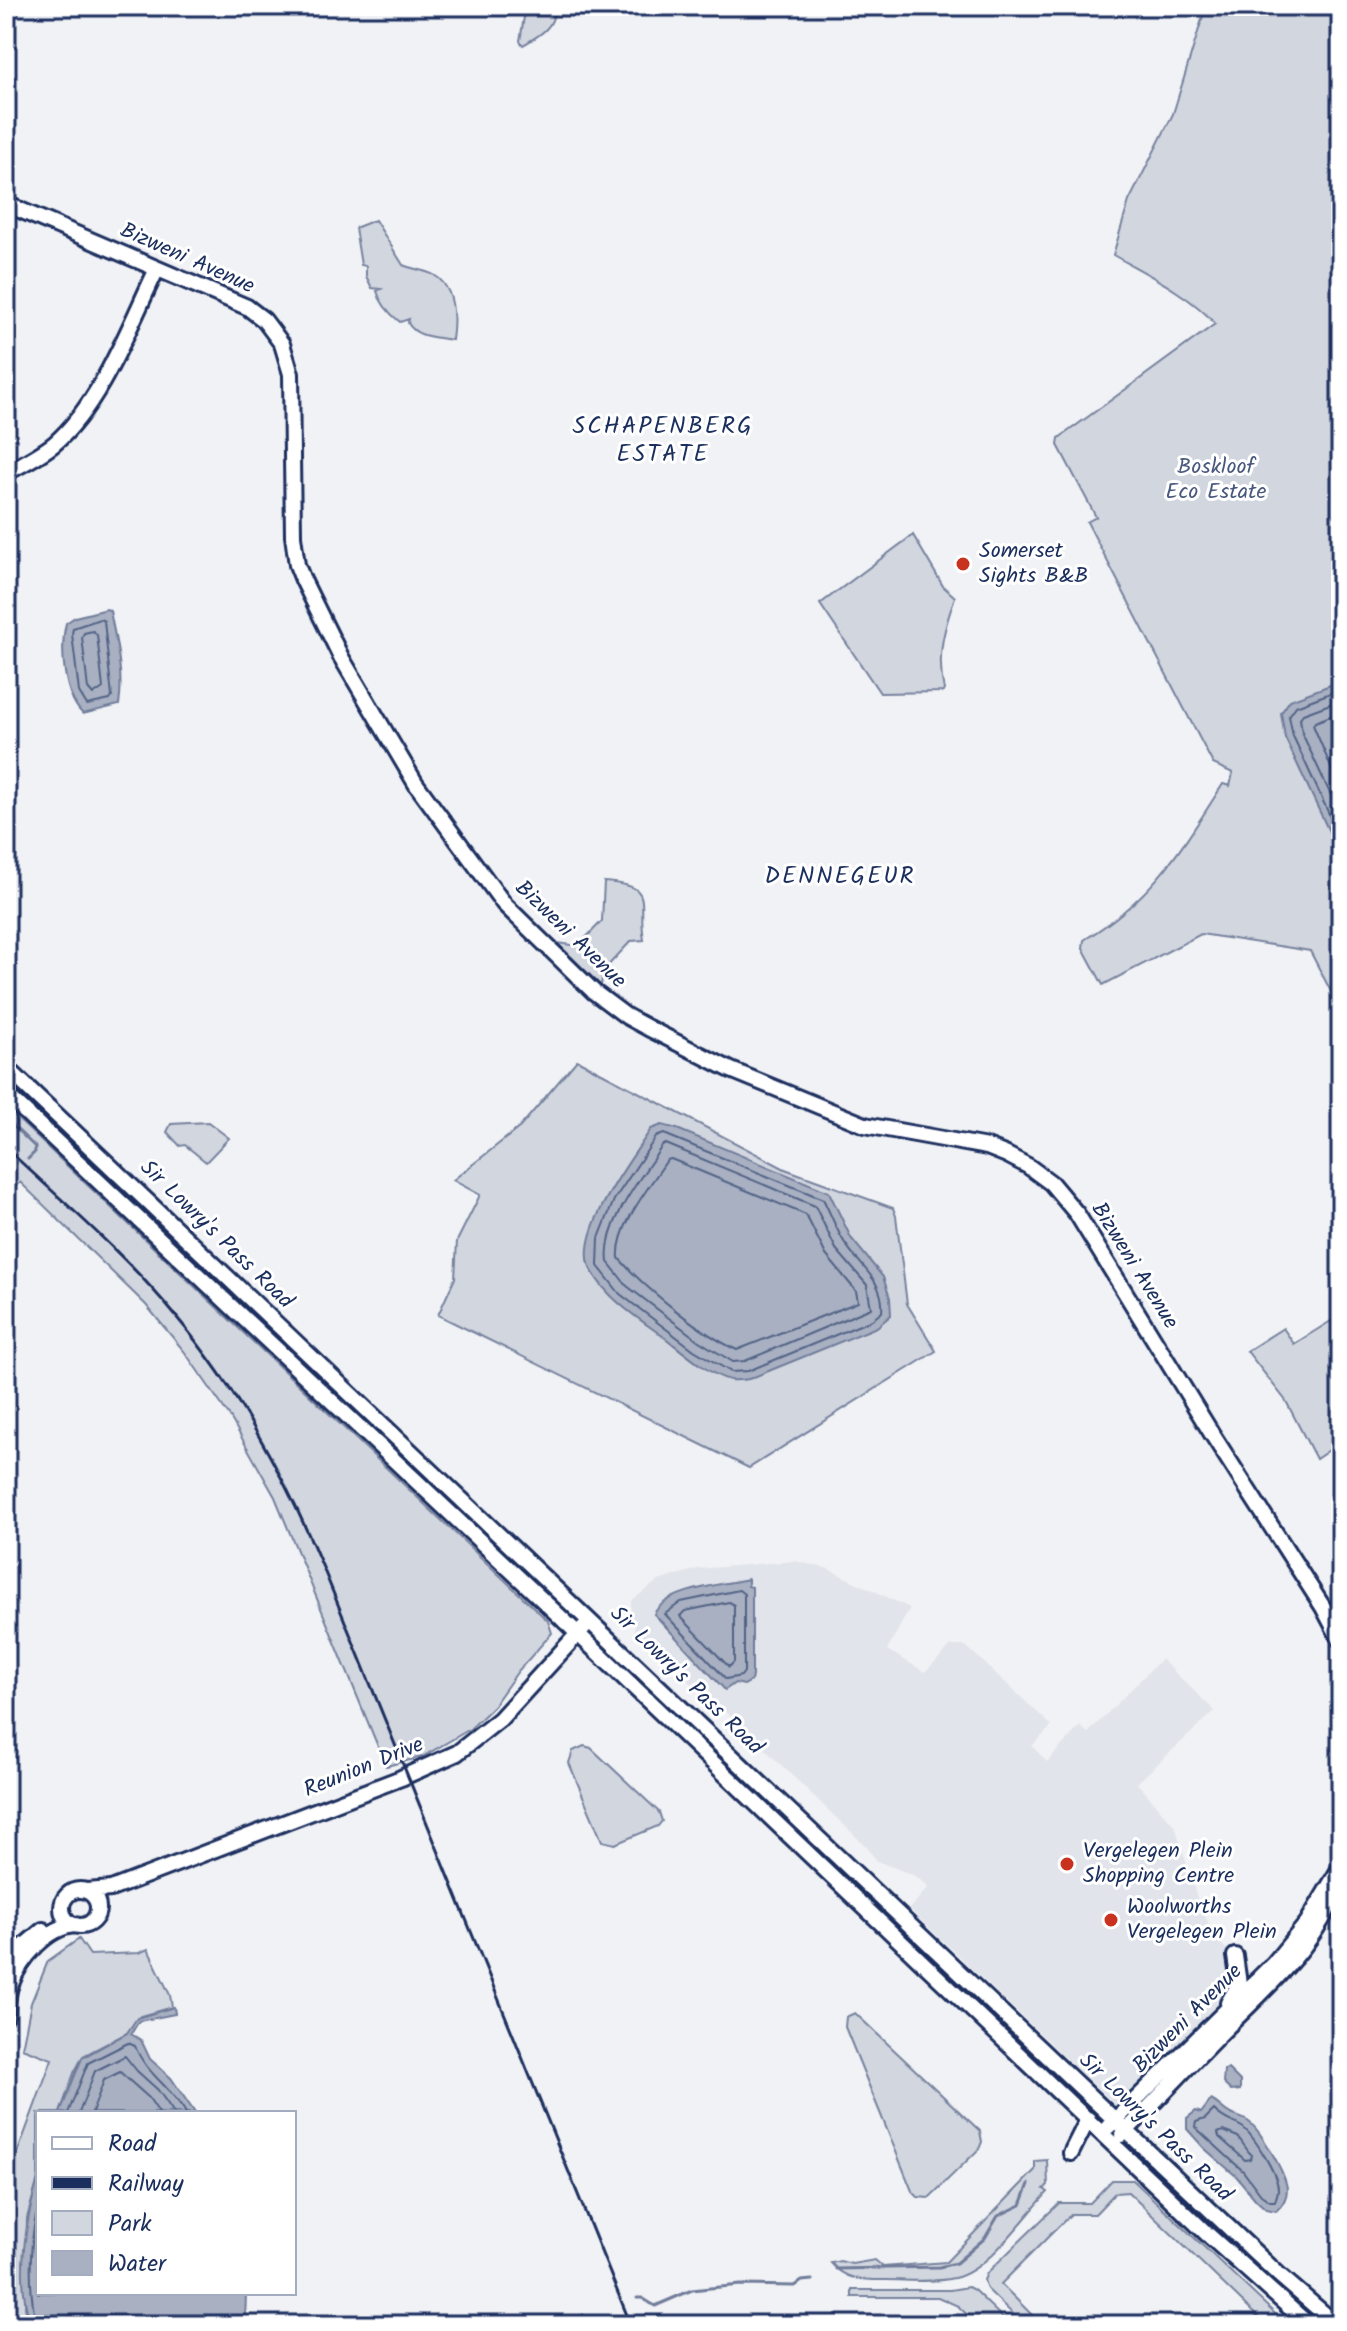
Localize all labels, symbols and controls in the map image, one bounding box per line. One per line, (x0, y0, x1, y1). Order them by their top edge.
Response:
street label: Bizweni Avenue (114, 214, 260, 304)
district label: SCHAPENBERG ESTATE (572, 407, 754, 474)
park label: Boskloof Eco Estate (1166, 450, 1267, 510)
place label: Somerset Sights B&B (979, 534, 1088, 594)
marker: Somerset Sights B&B (954, 555, 972, 573)
district label: DENNEGEUR (764, 857, 916, 896)
street label: Bizweni Avenue (506, 872, 634, 998)
street label: Sir Lowry's Pass Road (131, 1152, 302, 1319)
street label: Bizweni Avenue (1081, 1196, 1187, 1336)
street label: Sir Lowry's Pass Road (601, 1598, 772, 1765)
street label: Reunion Drive (299, 1728, 429, 1808)
place label: Vergelegen Plein Shopping Centre (1083, 1834, 1234, 1894)
marker: Vergelegen Plein Shopping Centre (1058, 1855, 1076, 1873)
place label: Woolworths Vergelegen Plein (1127, 1890, 1277, 1950)
marker: Woolworths Vergelegen Plein (1102, 1911, 1120, 1929)
street label: Bizweni Avenue (1125, 1956, 1251, 2082)
street label: Sir Lowry's Pass Road (1070, 2045, 1241, 2212)
legend (36, 2111, 296, 2295)
text: Road (108, 2125, 157, 2164)
text: Railway (108, 2165, 184, 2204)
text: Park (108, 2205, 152, 2244)
text: Water (108, 2245, 168, 2284)

